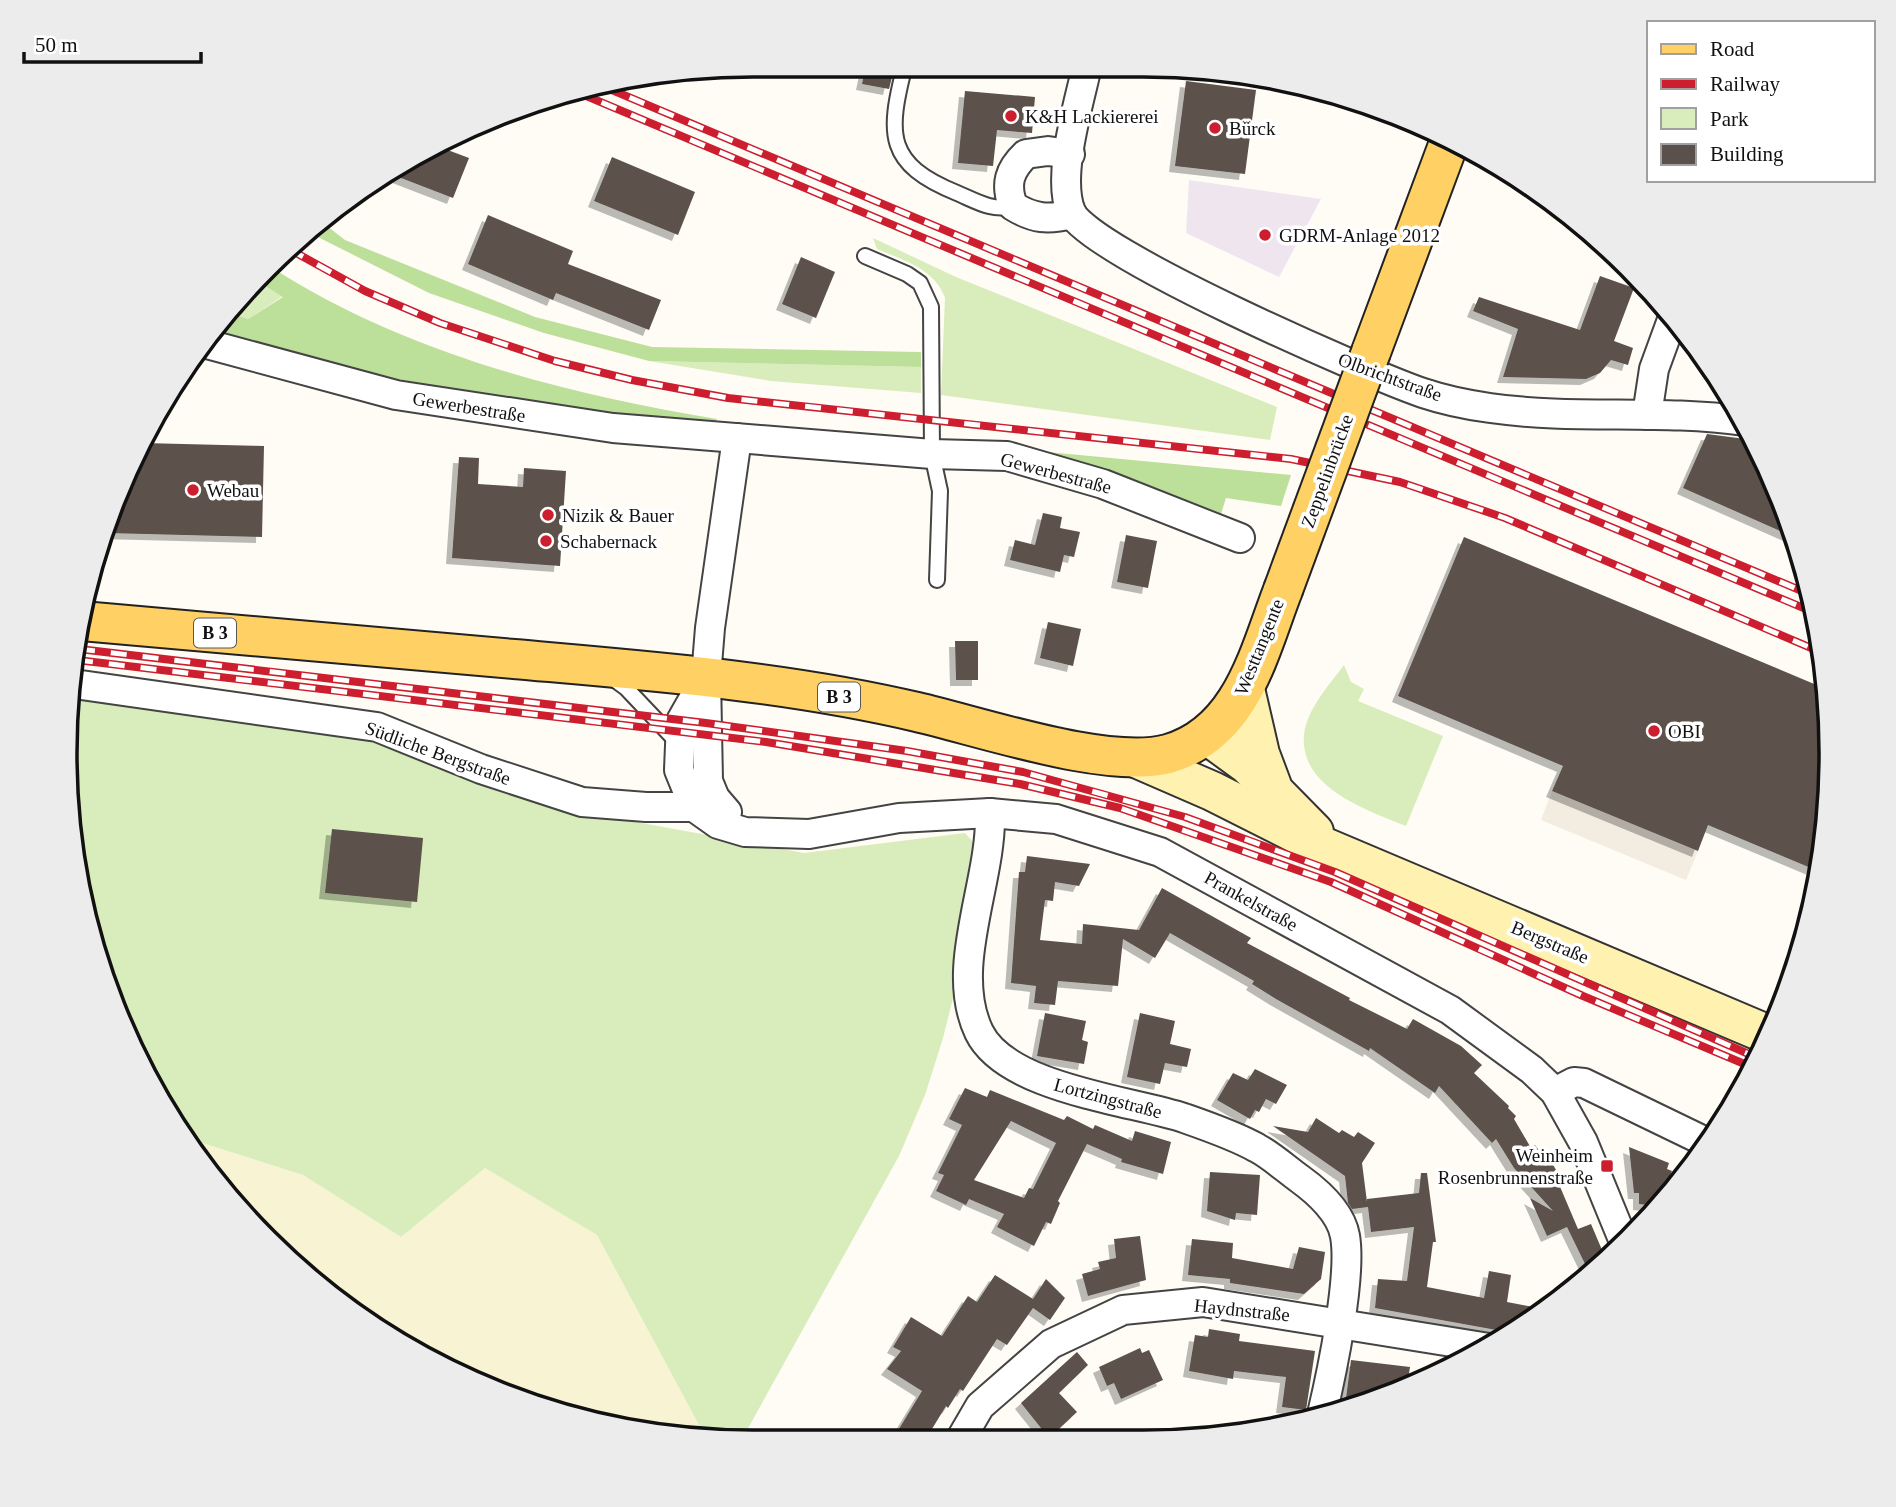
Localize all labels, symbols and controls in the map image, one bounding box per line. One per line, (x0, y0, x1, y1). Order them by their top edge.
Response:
scale bar (24, 21, 201, 65)
legend (1647, 21, 1875, 182)
text: 50 m (35, 33, 78, 57)
text: Road (1710, 37, 1755, 61)
text: Railway (1710, 72, 1780, 96)
place label: K&H Lackiererei (1025, 106, 1158, 127)
text: Park (1710, 107, 1749, 131)
marker: K&H Lackiererei (1003, 108, 1019, 124)
place label: Bürck (1229, 118, 1276, 139)
marker: Bürck (1207, 120, 1223, 136)
text: Building (1710, 142, 1784, 166)
place label: GDRM-Anlage 2012 (1279, 225, 1440, 246)
marker: GDRM-Anlage 2012 (1257, 227, 1273, 243)
street label: Olbrichtstraße (1335, 349, 1445, 405)
street label: Gewerbestraße (411, 388, 527, 426)
street label: Zeppelinbrücke (1297, 411, 1357, 531)
street label: Gewerbestraße (998, 448, 1114, 498)
place label: Webau (207, 480, 260, 501)
marker: Webau (185, 482, 201, 498)
place label: Nizik & Bauer (562, 505, 675, 526)
marker: Nizik & Bauer (540, 507, 556, 523)
place label: Schabernack (560, 531, 658, 552)
marker: Schabernack (538, 533, 554, 549)
street label: Westtangente (1230, 596, 1288, 698)
road number: B 3 (194, 618, 236, 648)
road number: B 3 (818, 682, 860, 712)
street label: Südliche Bergstraße (362, 717, 514, 789)
place label: OBI (1668, 721, 1701, 742)
marker: OBI (1646, 723, 1662, 739)
street label: Prankelstraße (1201, 867, 1301, 935)
street label: Bergstraße (1508, 916, 1592, 968)
street label: Lortzingstraße (1052, 1074, 1164, 1122)
place label: Weinheim Rosenbrunnenstraße (1438, 1145, 1593, 1188)
marker: Weinheim Rosenbrunnenstraße (1599, 1158, 1615, 1174)
street label: Haydnstraße (1193, 1295, 1291, 1325)

